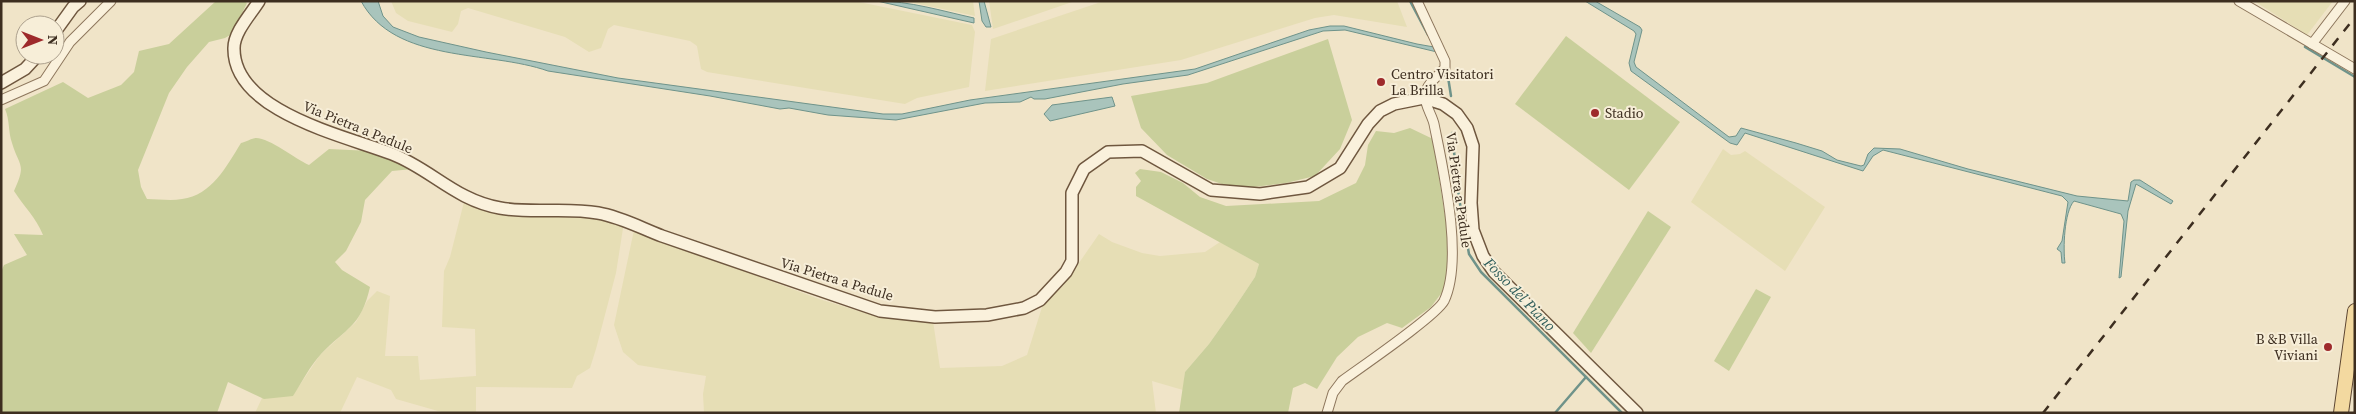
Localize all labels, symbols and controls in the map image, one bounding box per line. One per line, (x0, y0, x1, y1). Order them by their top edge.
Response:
north arrow (15, 15, 65, 65)
text: N (43, 35, 63, 45)
place label: Centro Visitatori La Brilla (1391, 64, 1494, 100)
marker: Centro Visitatori La Brilla (1375, 76, 1387, 88)
street label: Via Pietra a Padule (300, 96, 416, 158)
place label: Stadio (1605, 103, 1644, 123)
marker: Stadio (1589, 107, 1601, 119)
street label: Via Pietra a Padule (1441, 131, 1477, 249)
street label: Via Pietra a Padule (778, 252, 896, 306)
water label: Fosso del Piano (1479, 252, 1561, 335)
place label: B &B Villa Viviani (2256, 329, 2319, 365)
marker: B &B Villa Viviani (2322, 341, 2334, 353)

